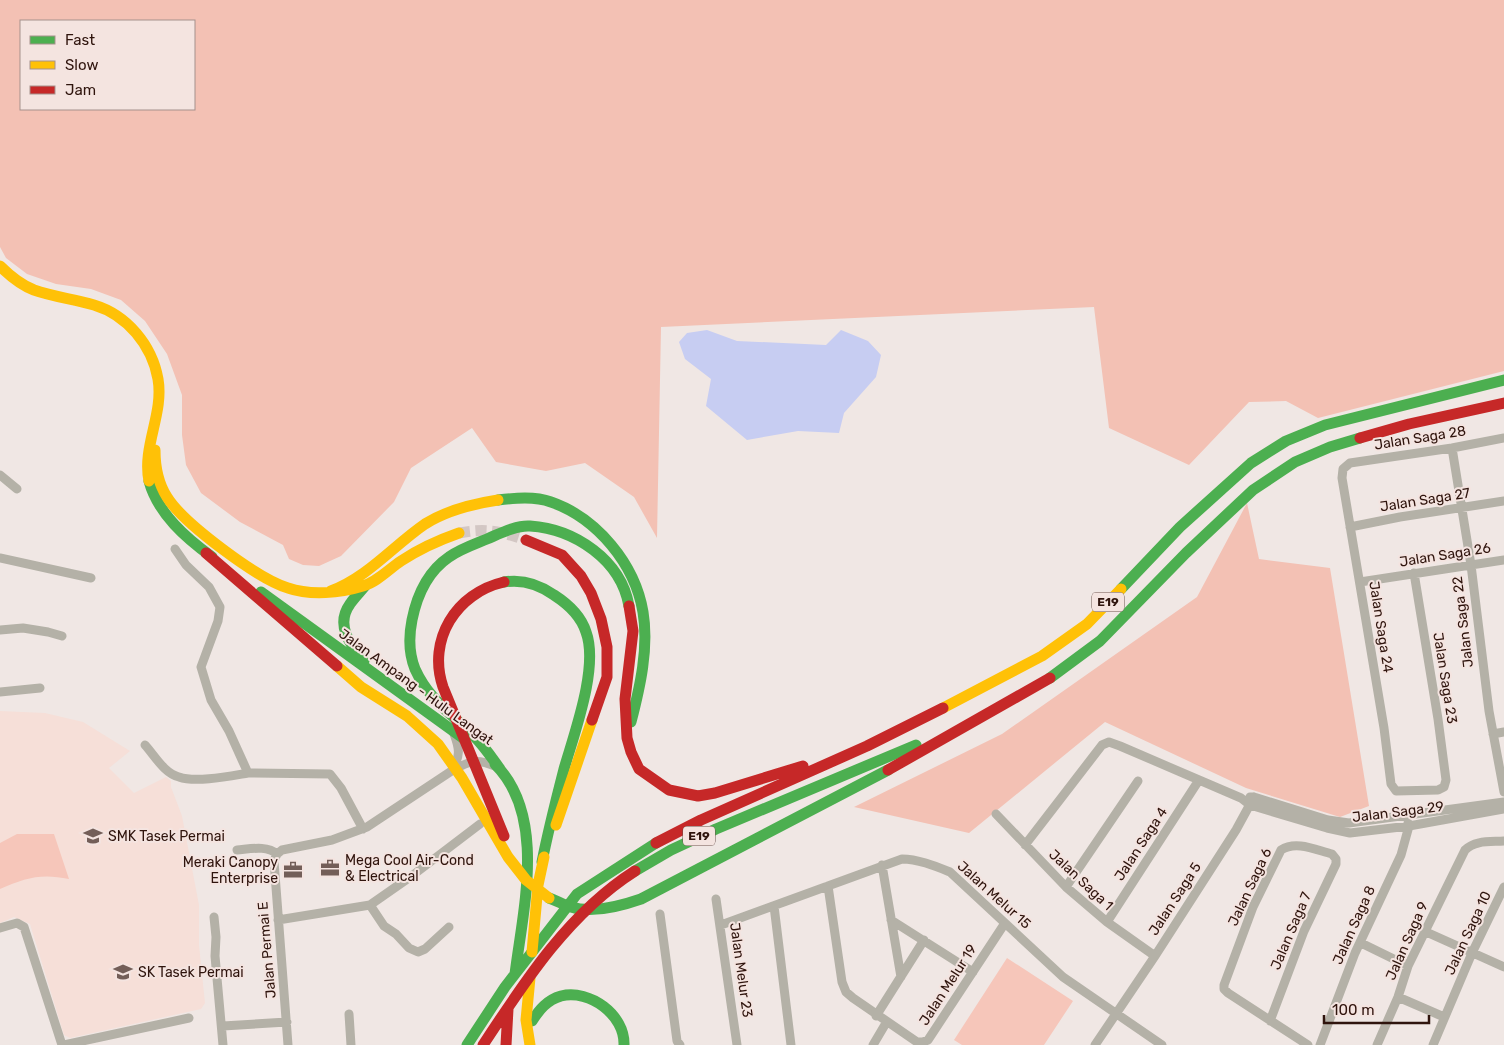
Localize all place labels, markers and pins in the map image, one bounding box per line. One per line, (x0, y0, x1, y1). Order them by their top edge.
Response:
school or university icon: SMK Tasek Permai (82, 825, 104, 847)
place label: SMK Tasek Permai (108, 828, 225, 845)
place label: Mega Cool Air-Cond & Electrical (345, 852, 474, 885)
place label: Meraki Canopy Enterprise (183, 854, 278, 887)
office icon: Mega Cool Air-Cond & Electrical (319, 857, 341, 879)
office icon: Meraki Canopy Enterprise (282, 859, 304, 881)
school or university icon: SK Tasek Permai (112, 961, 134, 983)
place label: SK Tasek Permai (138, 964, 244, 981)

